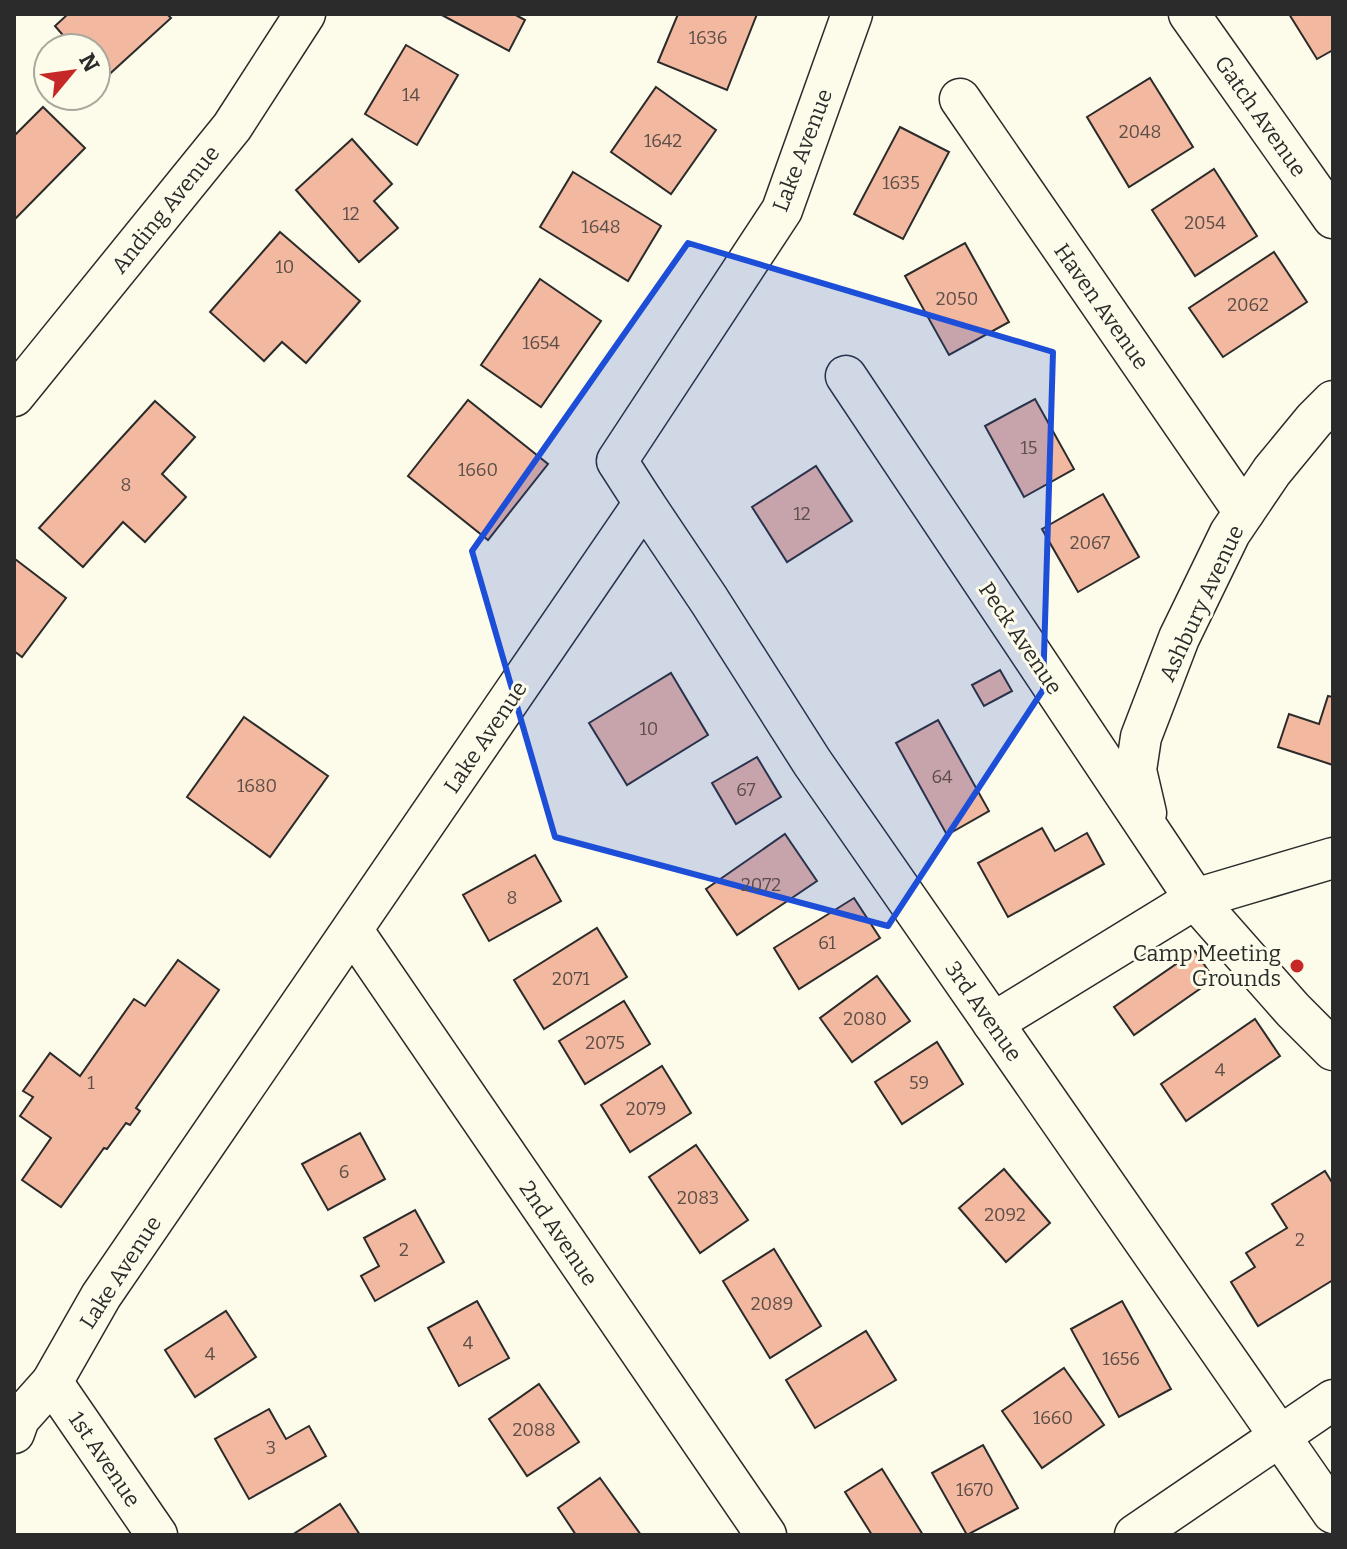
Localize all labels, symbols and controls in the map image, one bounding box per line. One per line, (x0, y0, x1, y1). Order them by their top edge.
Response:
house number: 1636 (689, 27, 727, 49)
north arrow (32, 32, 112, 112)
text: N (73, 49, 105, 77)
street label: Gatch Avenue (1209, 50, 1312, 182)
house number: 14 (402, 84, 420, 106)
street label: Lake Avenue (767, 85, 838, 215)
house number: 2048 (1119, 121, 1161, 143)
house number: 1642 (644, 130, 682, 152)
street label: Anding Avenue (106, 140, 225, 279)
house number: 1635 (882, 172, 920, 194)
house number: 12 (342, 203, 360, 225)
house number: 2054 (1184, 212, 1226, 234)
house number: 1648 (581, 216, 621, 238)
street label: Haven Avenue (1048, 238, 1155, 374)
house number: 10 (276, 256, 294, 278)
house number: 2050 (936, 288, 978, 310)
house number: 2062 (1227, 294, 1269, 316)
house number: 1654 (522, 332, 560, 354)
house number: 15 (1021, 437, 1037, 459)
house number: 1660 (458, 459, 498, 481)
house number: 8 (121, 474, 131, 496)
house number: 12 (793, 503, 811, 525)
street label: Ashbury Avenue (1153, 521, 1249, 686)
house number: 2067 (1070, 532, 1110, 554)
street label: Peck Avenue (973, 577, 1068, 700)
street label: Lake Avenue (438, 676, 533, 798)
house number: 10 (640, 718, 658, 740)
house number: 64 (931, 766, 953, 788)
house number: 1680 (237, 775, 277, 797)
house number: 67 (736, 779, 756, 801)
house number: 2072 (741, 874, 781, 896)
house number: 8 (507, 887, 517, 909)
house number: 61 (818, 932, 837, 954)
place label: Camp Meeting Grounds (1133, 940, 1281, 992)
street label: 3rd Avenue (939, 956, 1028, 1067)
marker: Camp Meeting Grounds (1288, 957, 1306, 975)
house number: 2071 (552, 968, 591, 990)
house number: 2080 (843, 1008, 887, 1030)
house number: 2075 (585, 1032, 625, 1054)
house number: 4 (1215, 1059, 1226, 1081)
house number: 1 (87, 1072, 95, 1094)
house number: 59 (909, 1072, 929, 1094)
house number: 2079 (626, 1098, 666, 1120)
house number: 6 (339, 1161, 349, 1183)
street label: 2nd Avenue (514, 1176, 604, 1291)
house number: 2083 (677, 1187, 719, 1209)
house number: 2092 (984, 1204, 1026, 1226)
street label: Lake Avenue (74, 1211, 167, 1334)
house number: 2 (1295, 1229, 1305, 1251)
house number: 2 (399, 1239, 409, 1261)
house number: 2089 (751, 1293, 793, 1315)
house number: 4 (463, 1332, 474, 1354)
house number: 4 (205, 1343, 216, 1365)
house number: 1656 (1102, 1348, 1140, 1370)
street label: 1st Avenue (63, 1406, 146, 1512)
house number: 1660 (1033, 1407, 1073, 1429)
house number: 2088 (513, 1419, 555, 1441)
house number: 3 (266, 1437, 276, 1459)
house number: 1670 (956, 1479, 994, 1501)

